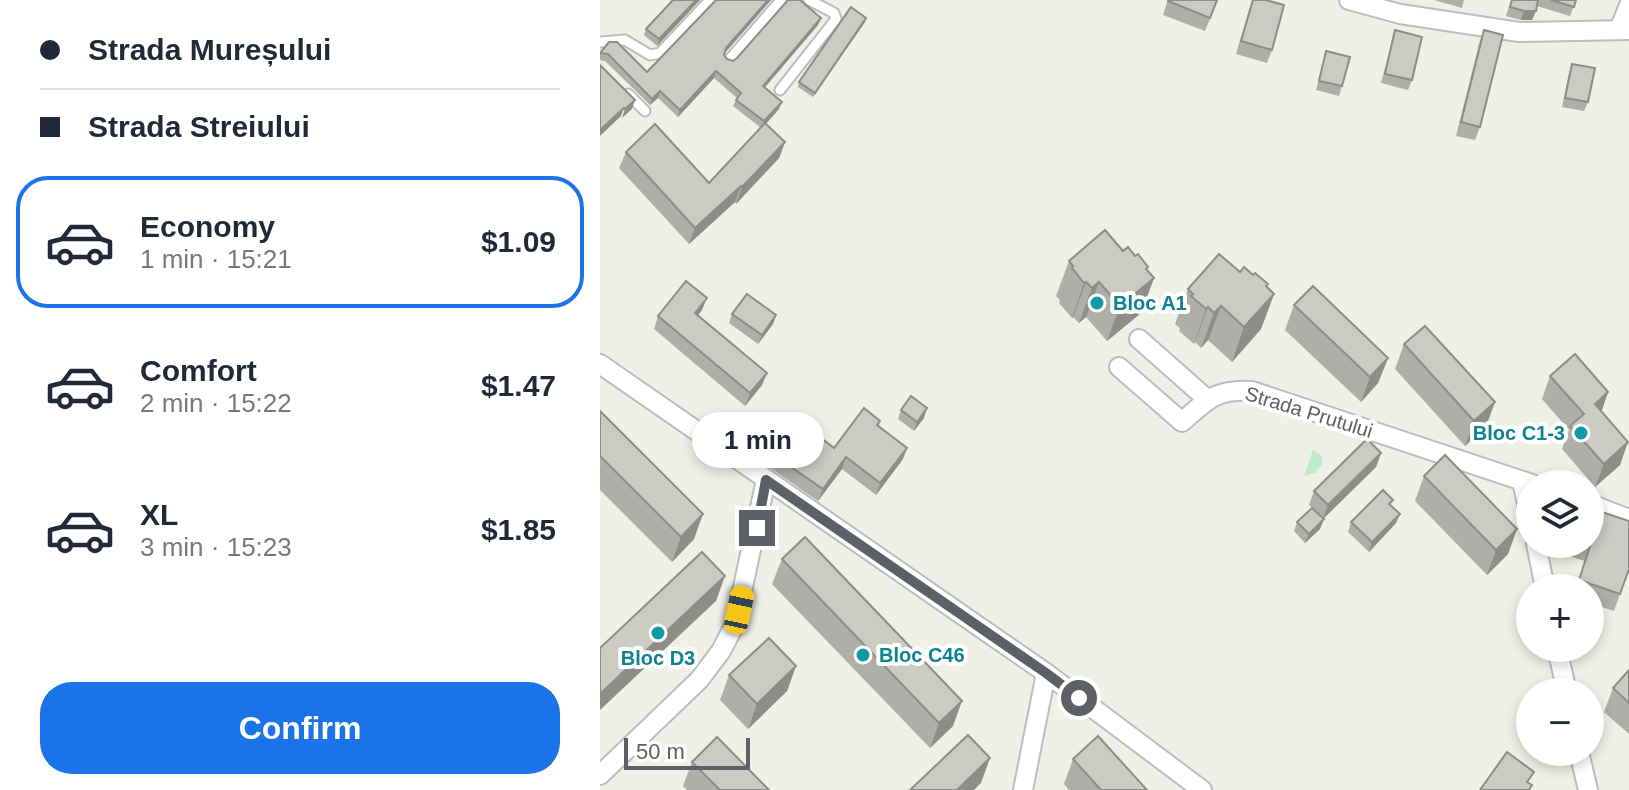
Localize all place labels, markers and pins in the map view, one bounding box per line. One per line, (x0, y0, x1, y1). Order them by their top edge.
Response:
place label: Bloc A1 (1113, 292, 1187, 314)
marker: Bloc A1 (1088, 294, 1106, 312)
place label: Bloc C1-3 (1473, 422, 1565, 444)
marker: Bloc C1-3 (1572, 424, 1590, 442)
marker: Bloc D3 (649, 624, 667, 642)
place label: Bloc C46 (879, 644, 965, 666)
marker: Bloc C46 (854, 646, 872, 664)
place label: Bloc D3 (621, 647, 695, 669)

